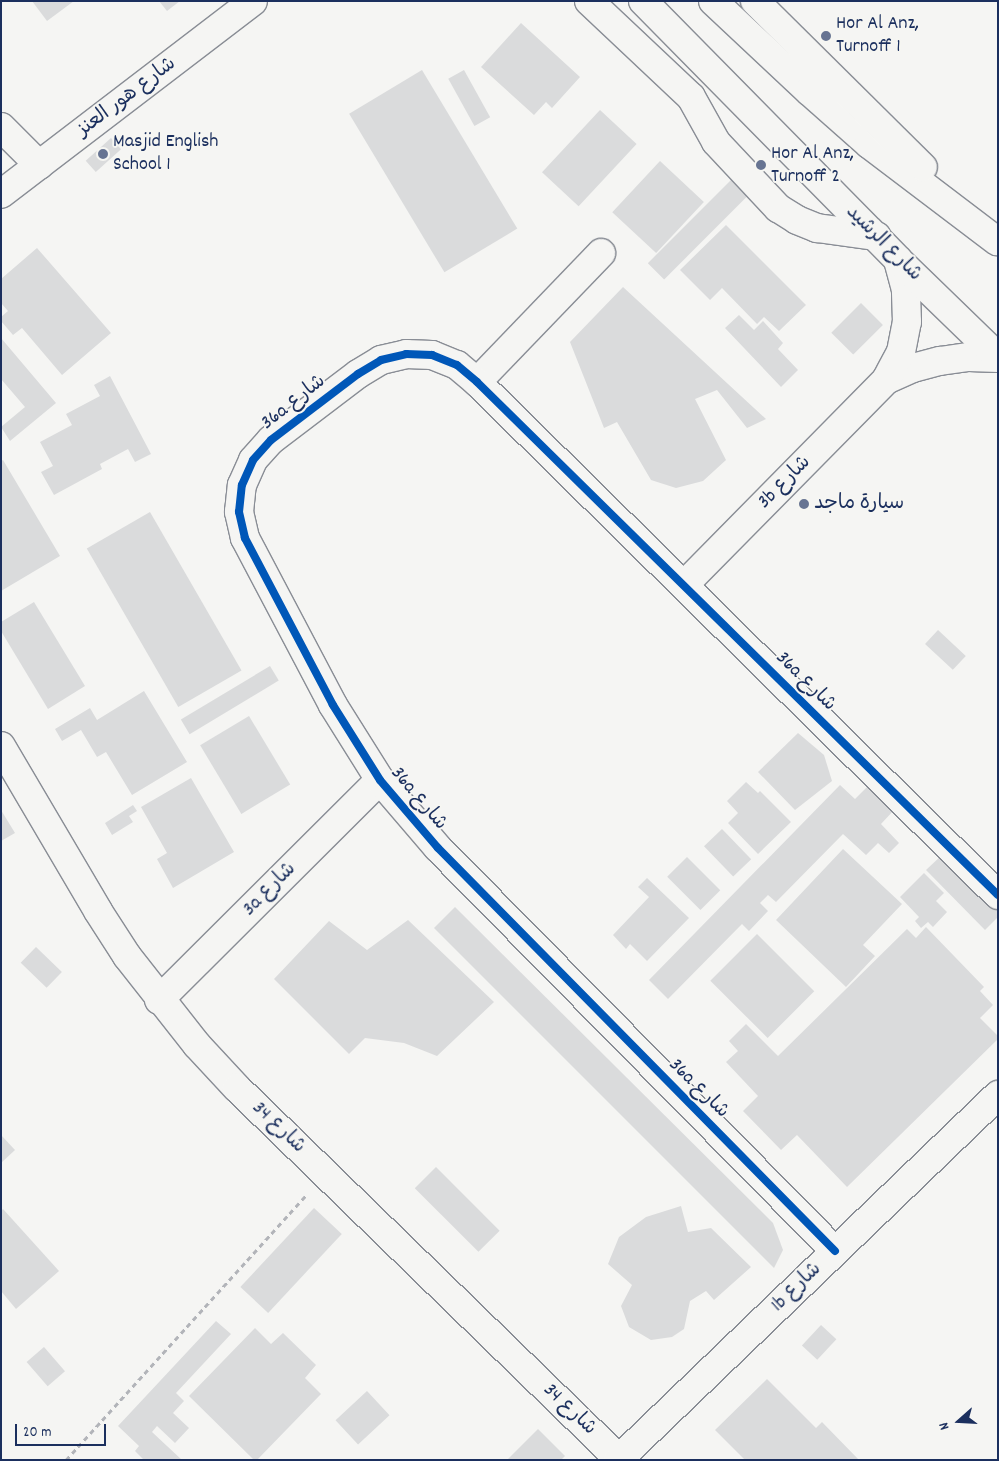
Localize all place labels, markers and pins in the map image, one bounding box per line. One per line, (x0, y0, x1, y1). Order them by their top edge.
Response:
place label: Hor Al Anz, Turnoff 1 (836, 12, 919, 59)
marker: Hor Al Anz, Turnoff 1 (820, 30, 832, 42)
place label: Masjid English School 1 (113, 130, 218, 177)
place label: Hor Al Anz, Turnoff 2 (771, 142, 854, 189)
marker: Masjid English School 1 (97, 148, 109, 160)
marker: Hor Al Anz, Turnoff 2 (755, 159, 767, 171)
place label: سيارة ماجد (814, 492, 904, 516)
marker: سيارة ماجد (798, 498, 810, 510)

